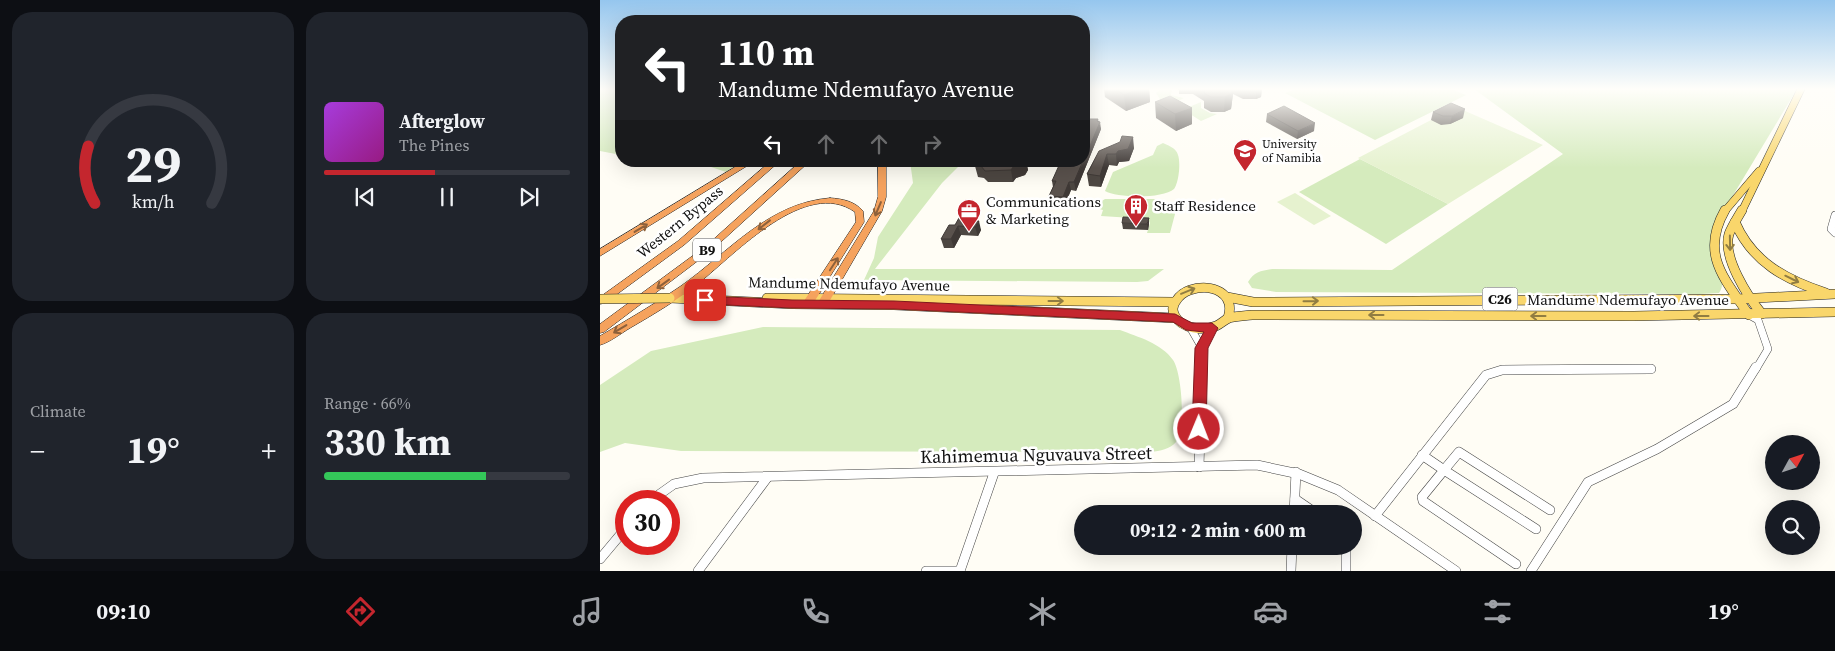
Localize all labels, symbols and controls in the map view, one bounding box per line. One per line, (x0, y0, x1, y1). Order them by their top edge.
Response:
text: 110 m (718, 29, 814, 77)
icon: left (635, 35, 700, 100)
text: Mandume Ndemufayo Avenue (718, 74, 1014, 104)
text: Afterglow (399, 108, 485, 134)
text: 29 (125, 128, 181, 199)
icon: left (759, 130, 787, 158)
icon: ahead (812, 130, 840, 158)
icon: ahead (865, 130, 893, 158)
icon: right (918, 130, 946, 158)
text: The Pines (399, 134, 469, 156)
place label: University of Namibia (1262, 136, 1322, 166)
school or university icon: University of Namibia (1232, 138, 1258, 172)
street label: Western Bypass (632, 180, 727, 263)
icon: previous (351, 183, 379, 211)
icon: pause (433, 183, 461, 211)
icon: next (515, 183, 543, 211)
text: km/h (132, 189, 175, 214)
place label: Communications & Marketing (986, 191, 1101, 229)
building icon: Staff Residence (1123, 193, 1149, 227)
place label: Staff Residence (1154, 195, 1256, 216)
office icon: Communications & Marketing (956, 198, 982, 232)
one-way arrow (873, 201, 883, 216)
one-way arrow (758, 220, 771, 231)
one-way arrow (634, 222, 648, 232)
one-way arrow (1725, 235, 1734, 251)
road number: B9 (693, 238, 721, 262)
one-way arrow (830, 257, 840, 271)
street label: Mandume Ndemufayo Avenue (748, 271, 951, 296)
one-way arrow (1784, 275, 1799, 284)
one-way arrow (657, 279, 671, 289)
pin (684, 279, 726, 321)
icon: arrive (691, 286, 719, 314)
one-way arrow (1180, 286, 1195, 296)
road number: C26 (1482, 288, 1518, 310)
street label: Mandume Ndemufayo Avenue (1527, 289, 1729, 310)
one-way arrow (1048, 296, 1064, 306)
one-way arrow (1303, 296, 1319, 306)
one-way arrow (1368, 310, 1384, 320)
one-way arrow (1531, 311, 1547, 321)
one-way arrow (1693, 311, 1710, 321)
one-way arrow (613, 324, 627, 335)
text: Range · 66% (324, 392, 411, 414)
text: Climate (30, 400, 86, 422)
position arrow (1172, 402, 1224, 454)
text: 330 km (324, 416, 451, 468)
text: 19° (126, 424, 180, 476)
text: − (30, 432, 45, 470)
text: + (261, 432, 276, 470)
north arrow (1765, 435, 1820, 490)
map controls (1765, 435, 1820, 555)
street label: Kahimemua Nguvauva Street (920, 440, 1152, 469)
speed limit sign: 30 (615, 490, 680, 555)
button: search (1765, 500, 1820, 555)
text: 09:12 · 2 min · 600 m (1130, 517, 1306, 543)
icon: directions (343, 594, 378, 629)
icon: music (570, 594, 605, 629)
icon: phone (798, 594, 833, 629)
icon: climate (1025, 594, 1060, 629)
icon: car (1253, 594, 1288, 629)
icon: filters (1480, 594, 1515, 629)
text: 09:10 (96, 596, 151, 626)
text: 19° (1708, 596, 1739, 626)

